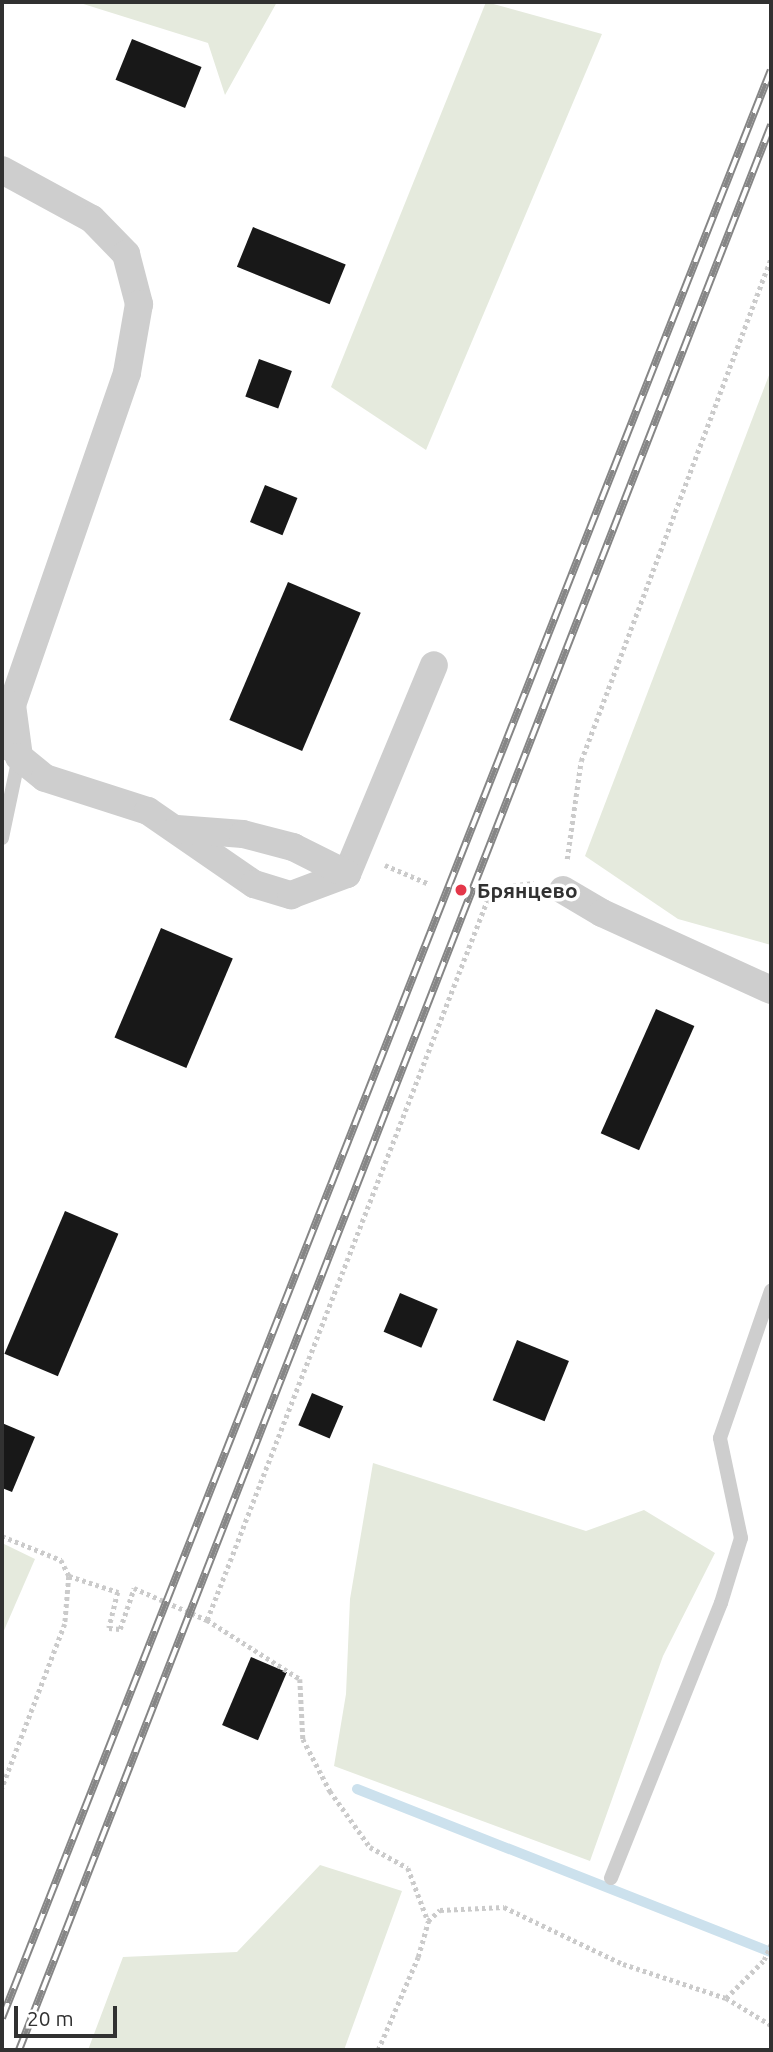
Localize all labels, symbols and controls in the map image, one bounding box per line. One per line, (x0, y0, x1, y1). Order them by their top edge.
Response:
place label: Брянцево (477, 877, 578, 903)
marker: Брянцево (451, 880, 471, 900)
scale bar (18, 1993, 121, 2037)
text: 20 m (27, 2006, 74, 2030)

